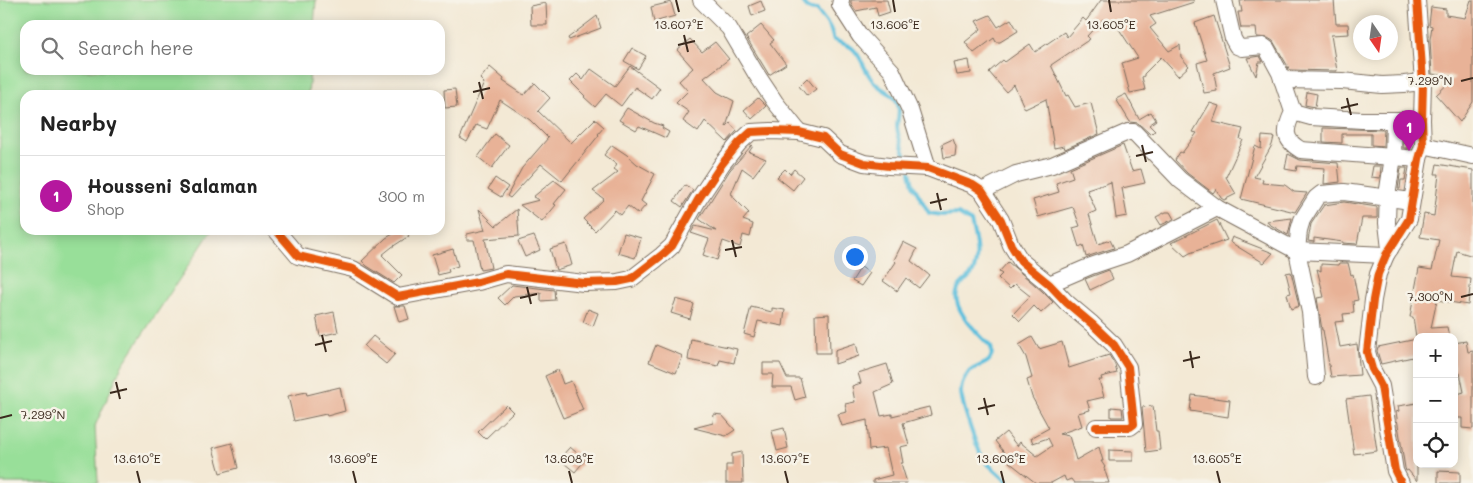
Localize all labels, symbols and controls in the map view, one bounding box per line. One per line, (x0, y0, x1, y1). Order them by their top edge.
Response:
north arrow (1353, 15, 1398, 60)
text: 13.607°E (655, 16, 704, 32)
text: 13.606°E (870, 16, 920, 32)
text: 13.605°E (1086, 16, 1136, 32)
search box (20, 20, 445, 75)
icon: search (38, 34, 66, 62)
text: Search here (78, 35, 194, 60)
text: 7.299°N (1408, 72, 1452, 88)
text: Nearby (40, 109, 117, 136)
pin: 1 (1393, 110, 1425, 151)
text: Housseni Salaman (87, 173, 257, 198)
text: 1 (52, 185, 60, 206)
text: 300 m (378, 185, 425, 206)
text: Shop (87, 198, 124, 219)
your location (842, 244, 868, 270)
text: 7.300°N (1407, 288, 1453, 304)
map controls (1413, 333, 1458, 468)
button: + (1413, 333, 1458, 378)
button: − (1413, 378, 1458, 423)
text: 7.299°N (21, 406, 65, 422)
button: locate (1413, 423, 1458, 468)
text: 13.610°E (113, 450, 161, 466)
text: 13.609°E (328, 450, 378, 466)
text: 13.608°E (544, 450, 594, 466)
text: 13.607°E (761, 450, 810, 466)
text: 13.606°E (976, 450, 1026, 466)
text: 13.605°E (1192, 450, 1242, 466)

